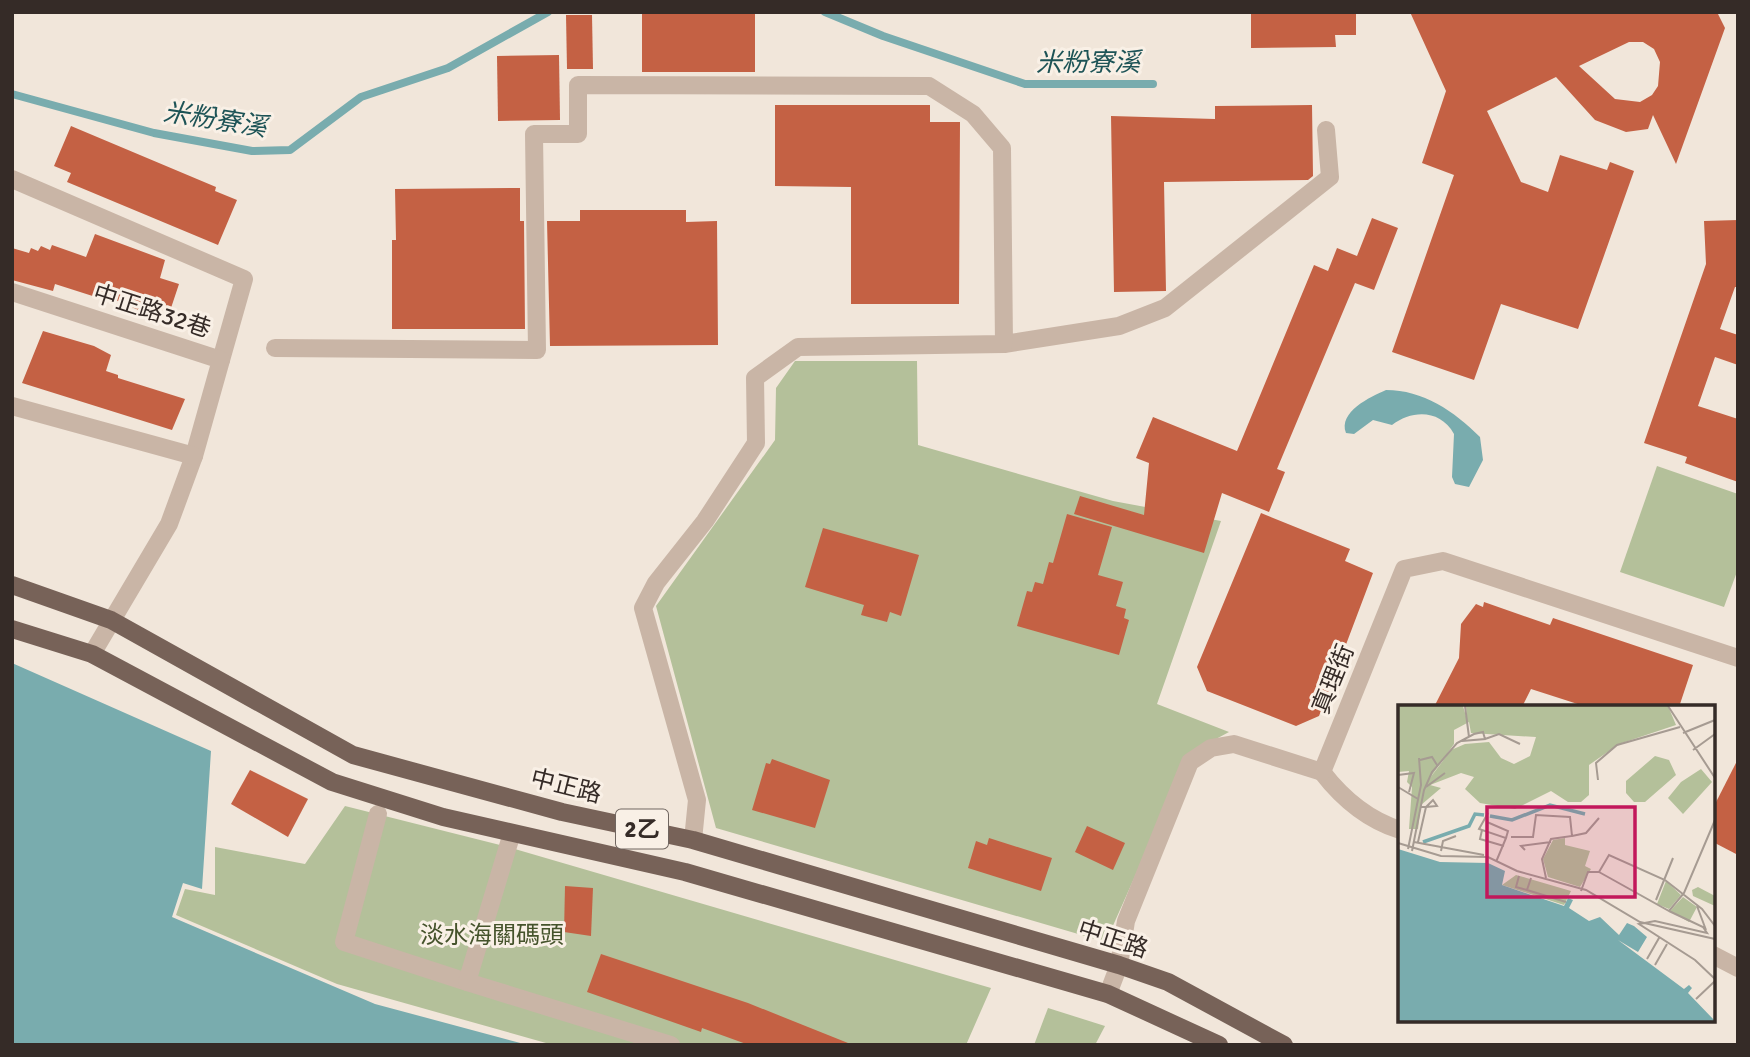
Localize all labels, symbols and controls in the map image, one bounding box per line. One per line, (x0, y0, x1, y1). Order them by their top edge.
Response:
water label: 米粉寮溪 (1036, 47, 1144, 79)
water label: 米粉寮溪 (161, 96, 273, 145)
street label: 中正路32巷 (89, 278, 215, 344)
street label: 真理街 (1306, 640, 1360, 718)
inset map (1398, 705, 1715, 1022)
street label: 中正路 (527, 763, 605, 809)
road number: 2乙 (616, 810, 668, 848)
street label: 中正路 (1074, 914, 1152, 964)
park label: 淡水海關碼頭 (420, 920, 564, 950)

